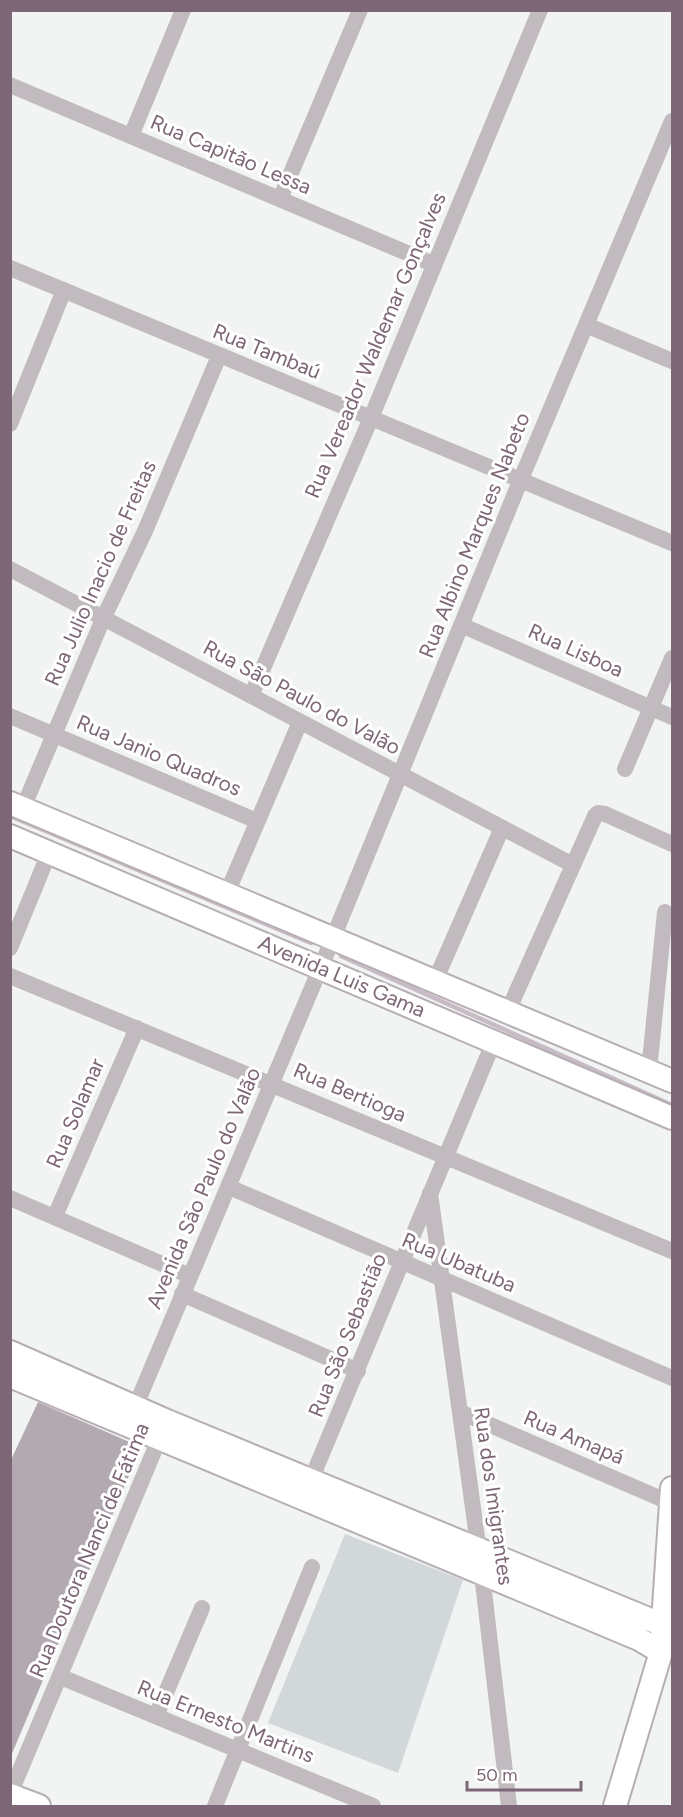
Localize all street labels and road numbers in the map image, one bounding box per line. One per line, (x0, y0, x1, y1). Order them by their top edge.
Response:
street label: Rua Capitão Lessa (147, 109, 315, 199)
street label: Rua Vereador Waldemar Gonçalves (299, 188, 451, 502)
street label: Rua Tambaú (209, 318, 325, 384)
street label: Rua Albino Marques Nabeto (413, 409, 535, 661)
street label: Rua Julio Inacio de Freitas (39, 457, 161, 689)
street label: Rua Lisboa (525, 618, 627, 682)
street label: Rua São Paulo do Valão (199, 634, 405, 760)
street label: Rua Janio Quadros (73, 709, 245, 801)
street label: Avenida Luis Gama (255, 930, 429, 1022)
street label: Rua Solamar (41, 1054, 109, 1172)
street label: Rua Bertioga (290, 1057, 410, 1127)
street label: Avenida São Paulo do Valão (141, 1064, 265, 1312)
street label: Rua Ubatuba (398, 1227, 520, 1297)
street label: Rua São Sebastião (303, 1249, 391, 1421)
street label: Rua dos Imigrantes (469, 1405, 519, 1587)
street label: Rua Amapá (520, 1405, 628, 1469)
street label: Rua Doutora Nanci de Fátima (24, 1419, 154, 1681)
street label: Rua Ernesto Martins (134, 1674, 318, 1768)

